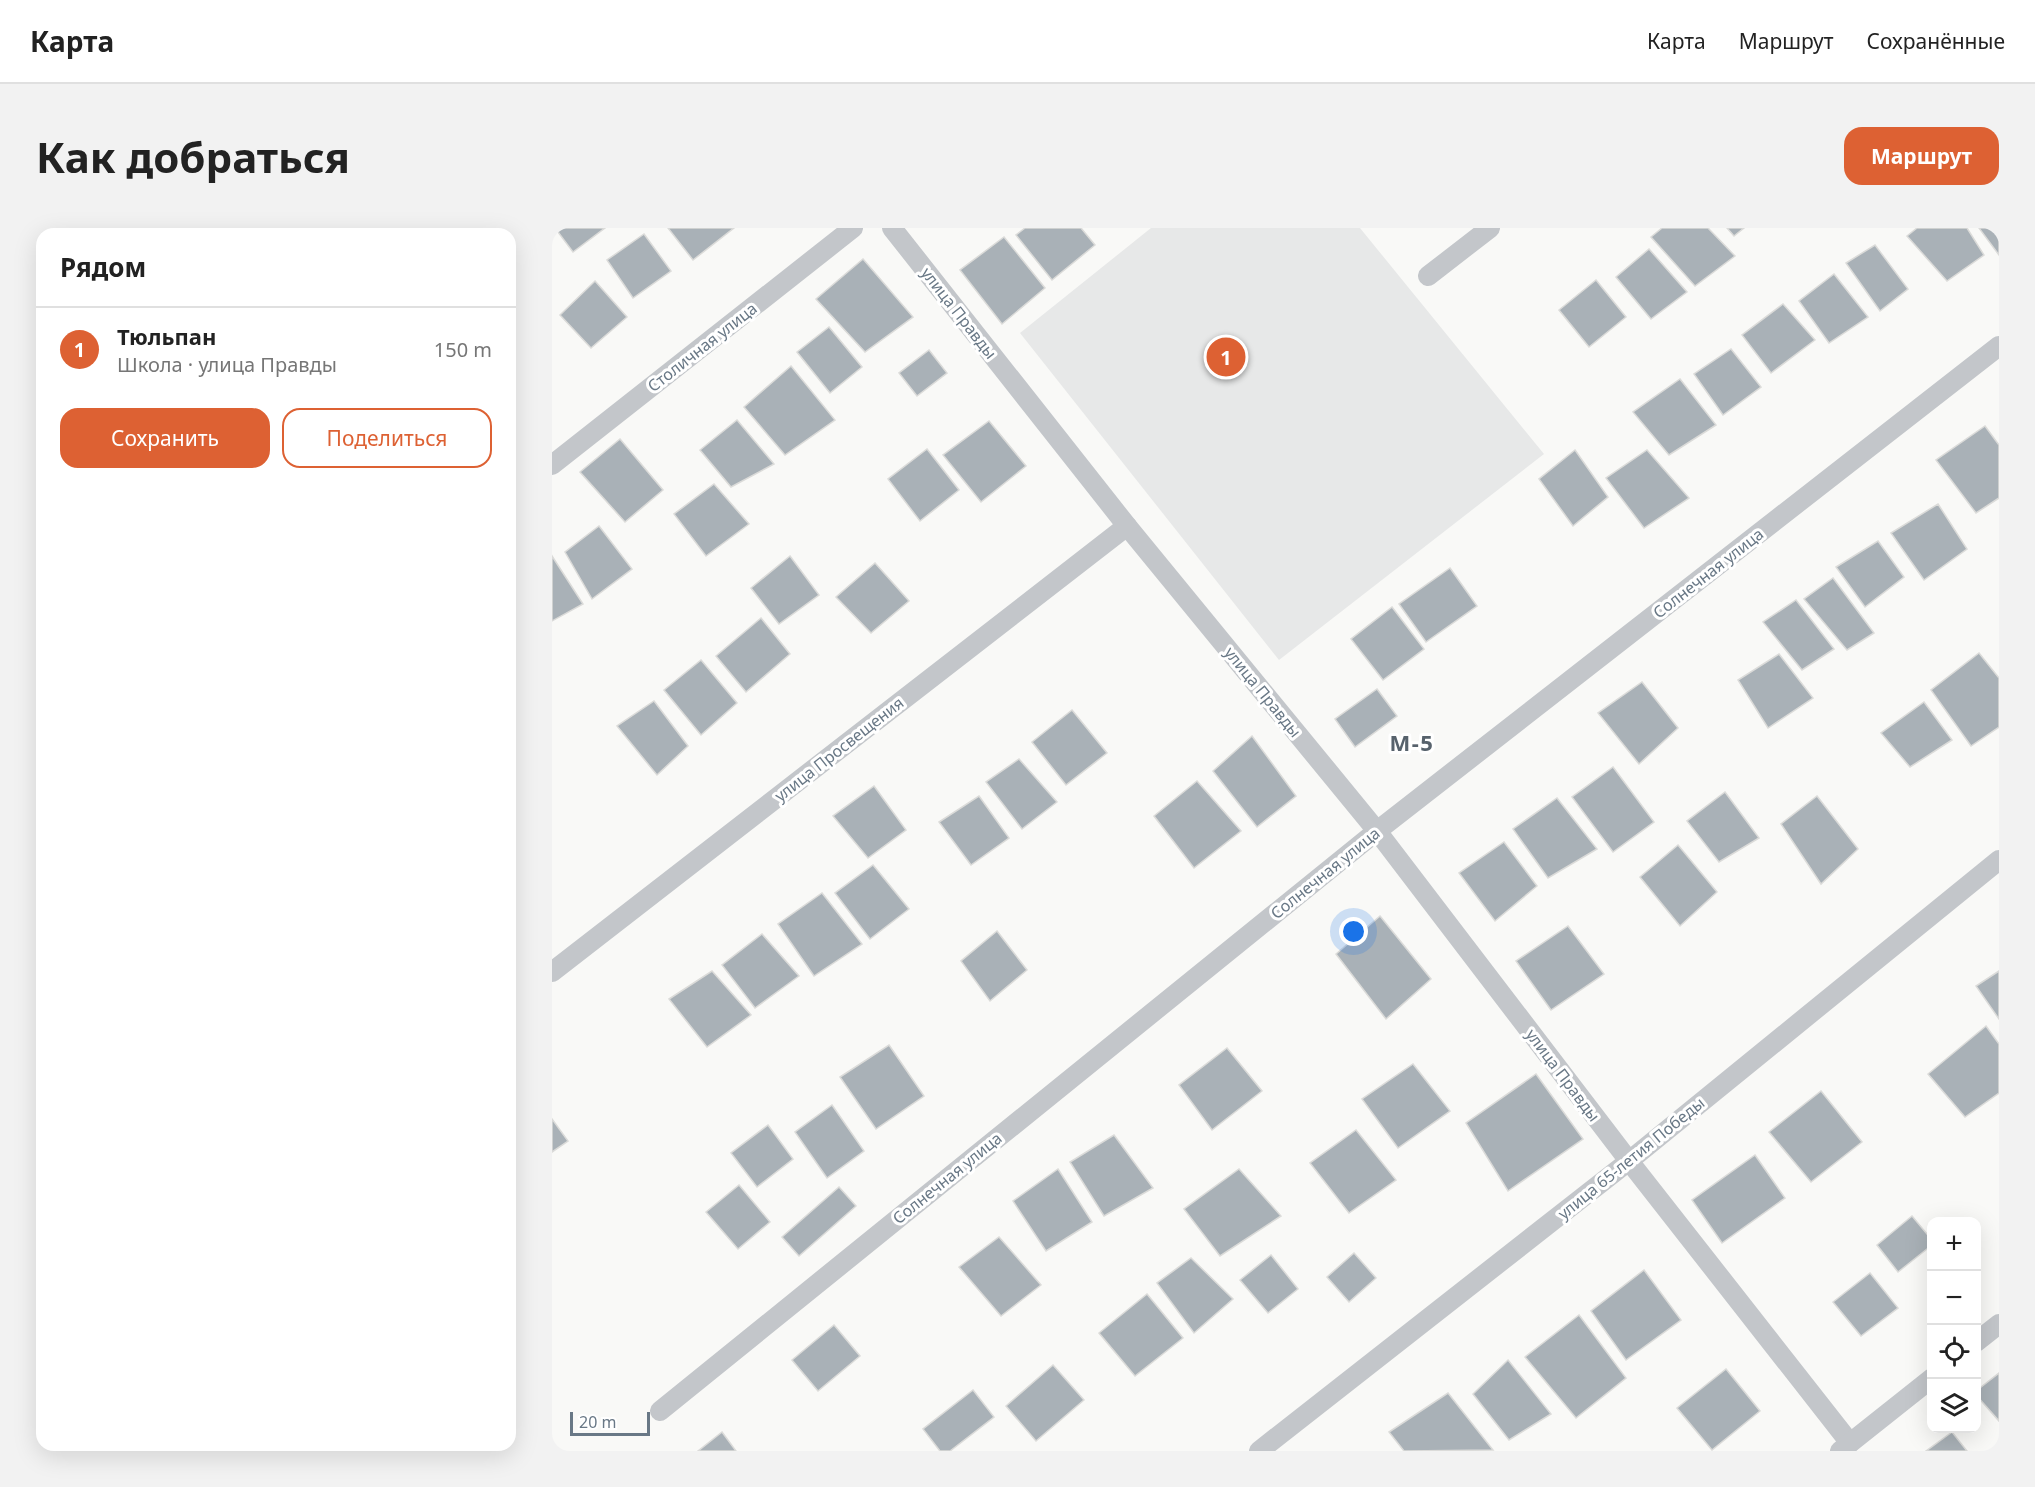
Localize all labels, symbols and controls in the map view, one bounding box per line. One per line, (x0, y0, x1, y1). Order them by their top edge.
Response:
text: Карта (30, 22, 114, 60)
text: Карта (1647, 27, 1706, 55)
text: Маршрут (1739, 27, 1834, 55)
text: Сохранённые (1867, 27, 2005, 55)
button: Маршрут (1844, 127, 1999, 185)
text: Как добраться (36, 128, 350, 185)
text: Рядом (60, 249, 146, 285)
street label: улица Правды (916, 263, 1002, 363)
street label: Столичная улица (643, 297, 761, 397)
text: Тюльпан (117, 321, 216, 351)
pin: 1 (1206, 334, 1246, 380)
text: 1 (74, 336, 85, 363)
text: 150 m (434, 336, 492, 363)
text: Школа · улица Правды (117, 351, 337, 378)
button: Сохранить (60, 408, 270, 468)
button: Поделиться (282, 408, 492, 468)
street label: Солнечная улица (1648, 523, 1768, 623)
street label: улица Правды (1220, 642, 1306, 742)
street label: улица Просвещения (770, 692, 908, 806)
district label: М-5 (1390, 727, 1434, 757)
street label: Солнечная улица (1266, 822, 1384, 924)
your location (1339, 917, 1368, 946)
street label: улица Правды (1521, 1024, 1605, 1126)
street label: улица 65-летия Победы (1553, 1092, 1709, 1224)
street label: Солнечная улица (888, 1127, 1006, 1229)
map controls (1927, 1217, 1981, 1433)
button: + (1927, 1217, 1981, 1271)
button: − (1927, 1271, 1981, 1325)
button: locate (1927, 1325, 1981, 1379)
button: layers (1927, 1379, 1981, 1433)
scale bar (570, 1409, 650, 1436)
text: 20 m (579, 1411, 616, 1433)

